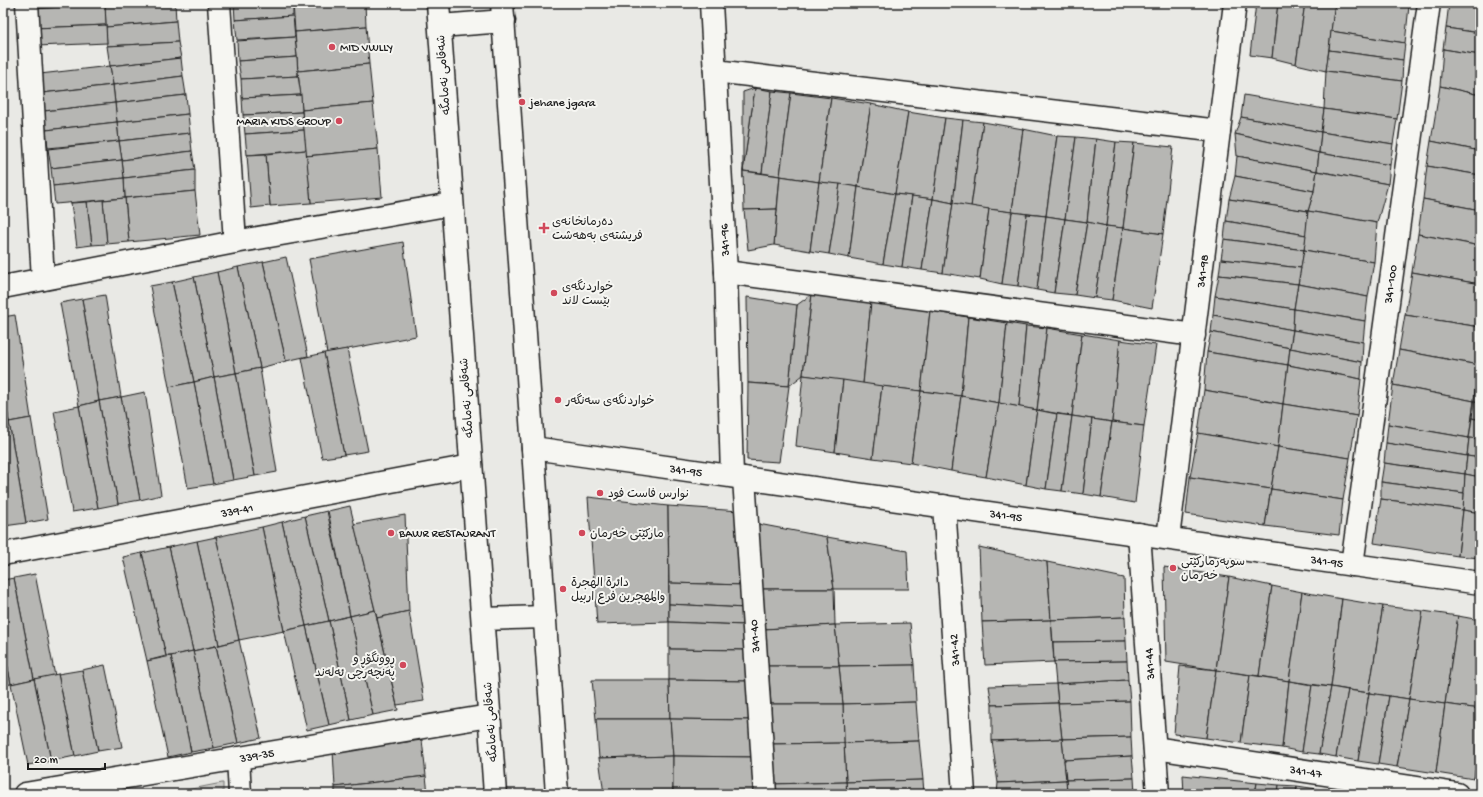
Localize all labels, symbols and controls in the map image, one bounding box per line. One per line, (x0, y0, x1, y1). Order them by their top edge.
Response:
street label: شەقامی نەمامگە (433, 34, 455, 115)
marker: MID VWLLY (327, 42, 337, 52)
place label: MID VWLLY (340, 42, 394, 56)
marker: jehane jgara (517, 97, 527, 107)
place label: jehane jgara (528, 97, 596, 111)
place label: MARIA KIDS GROUP (236, 116, 331, 130)
marker: MARIA KIDS GROUP (334, 116, 344, 126)
place label: دەرمانخانەی فریشتەی بەهەشت (552, 215, 643, 244)
street label: 341-96 (718, 222, 734, 258)
marker: دەرمانخانەی فریشتەی بەهەشت (539, 223, 549, 233)
street label: 341-98 (1195, 254, 1213, 290)
street label: 341-100 (1382, 264, 1402, 306)
place label: خواردنگەی بێست لاند (562, 279, 613, 309)
marker: خواردنگەی بێست لاند (549, 288, 559, 298)
street label: شەقامی نەمامگە (456, 357, 478, 438)
place label: خواردنگەی سەنگەر (565, 393, 654, 409)
marker: خواردنگەی سەنگەر (553, 395, 563, 405)
street label: 341-95 (667, 463, 703, 481)
marker: نوارس فاست فود (595, 488, 605, 498)
place label: نوارس فاست فود (608, 488, 689, 502)
street label: 339-41 (219, 502, 255, 522)
street label: 341-95 (987, 508, 1023, 526)
place label: مارکێتی خەرمان (590, 527, 664, 542)
marker: BAWR RESTAURANT (386, 528, 396, 538)
place label: BAWR RESTAURANT (398, 528, 497, 542)
marker: مارکێتی خەرمان (577, 528, 587, 538)
street label: 341-95 (1308, 554, 1344, 572)
place label: سوپەرمارکێتی خەرمان (1181, 556, 1245, 584)
marker: سوپەرمارکێتی خەرمان (1168, 563, 1178, 573)
place label: دائرة الهجرة والمهجرين فرع اربيل (571, 577, 665, 605)
marker: دائرة الهجرة والمهجرين فرع اربيل (558, 584, 568, 594)
street label: 341-40 (748, 619, 764, 654)
street label: 341-42 (948, 633, 964, 667)
street label: 341-44 (1143, 647, 1159, 681)
place label: ڕوونگۆڕ و پەنچەرچی ئەلەند (315, 651, 395, 681)
marker: ڕوونگۆڕ و پەنچەرچی ئەلەند (398, 660, 408, 670)
street label: شەقامی نەمامگە (480, 681, 502, 762)
scale bar (28, 745, 105, 771)
street label: 339-35 (238, 747, 276, 767)
text: 20 m (34, 754, 59, 768)
street label: 341-47 (1288, 763, 1324, 783)

